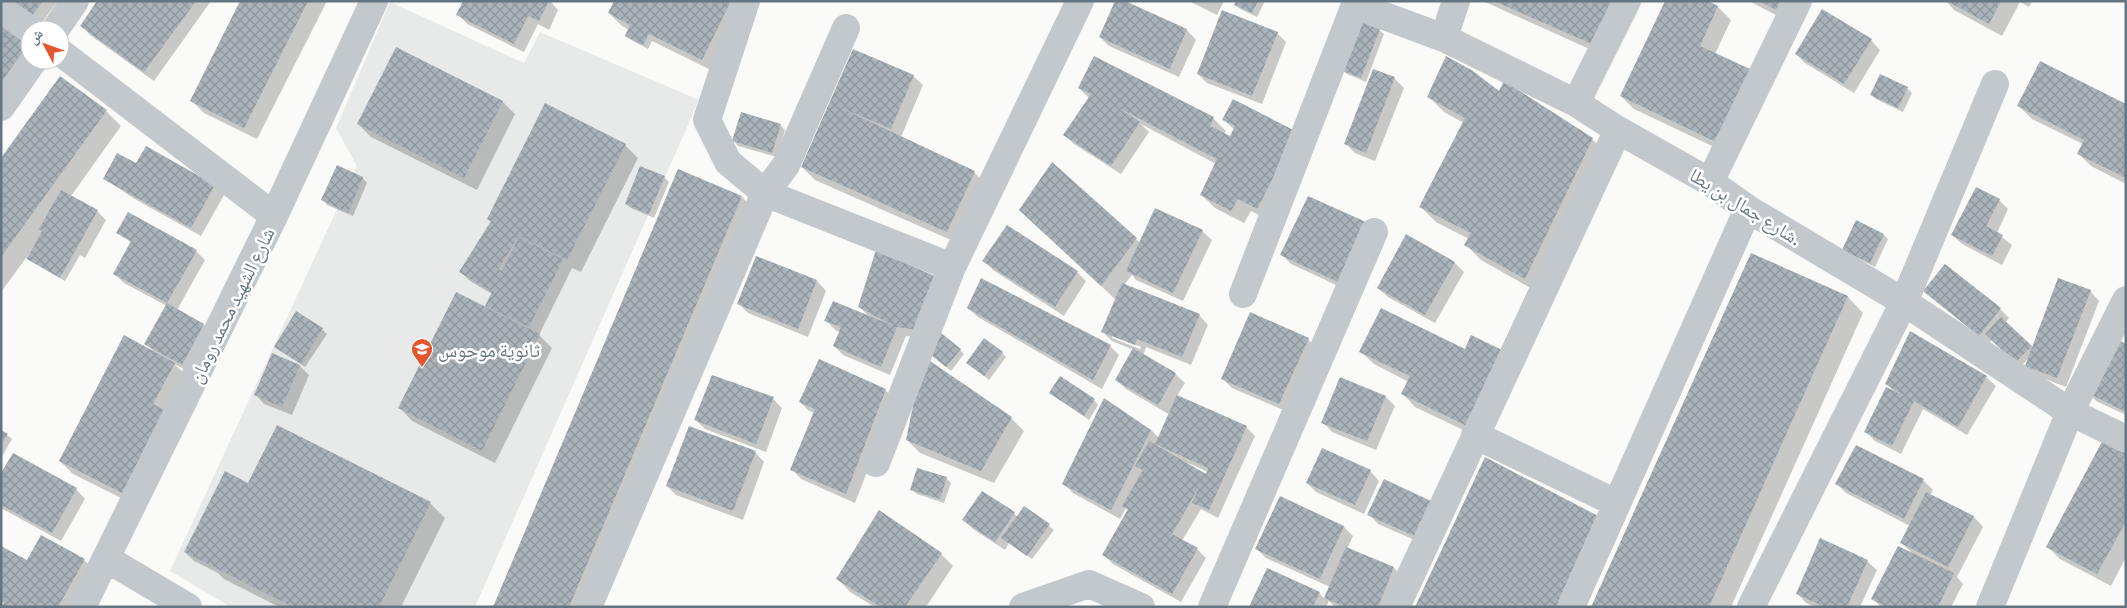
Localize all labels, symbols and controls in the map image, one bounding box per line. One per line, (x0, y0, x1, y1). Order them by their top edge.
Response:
north arrow (20, 20, 70, 70)
text: ش (24, 25, 47, 48)
street label: شارع جمال بن يطا. (1685, 163, 1806, 250)
street label: شارع الشهيد محمد رومان (183, 223, 280, 387)
school or university icon: ثانوية موحوس (410, 337, 434, 368)
place label: ثانوية موحوس (438, 338, 540, 362)

